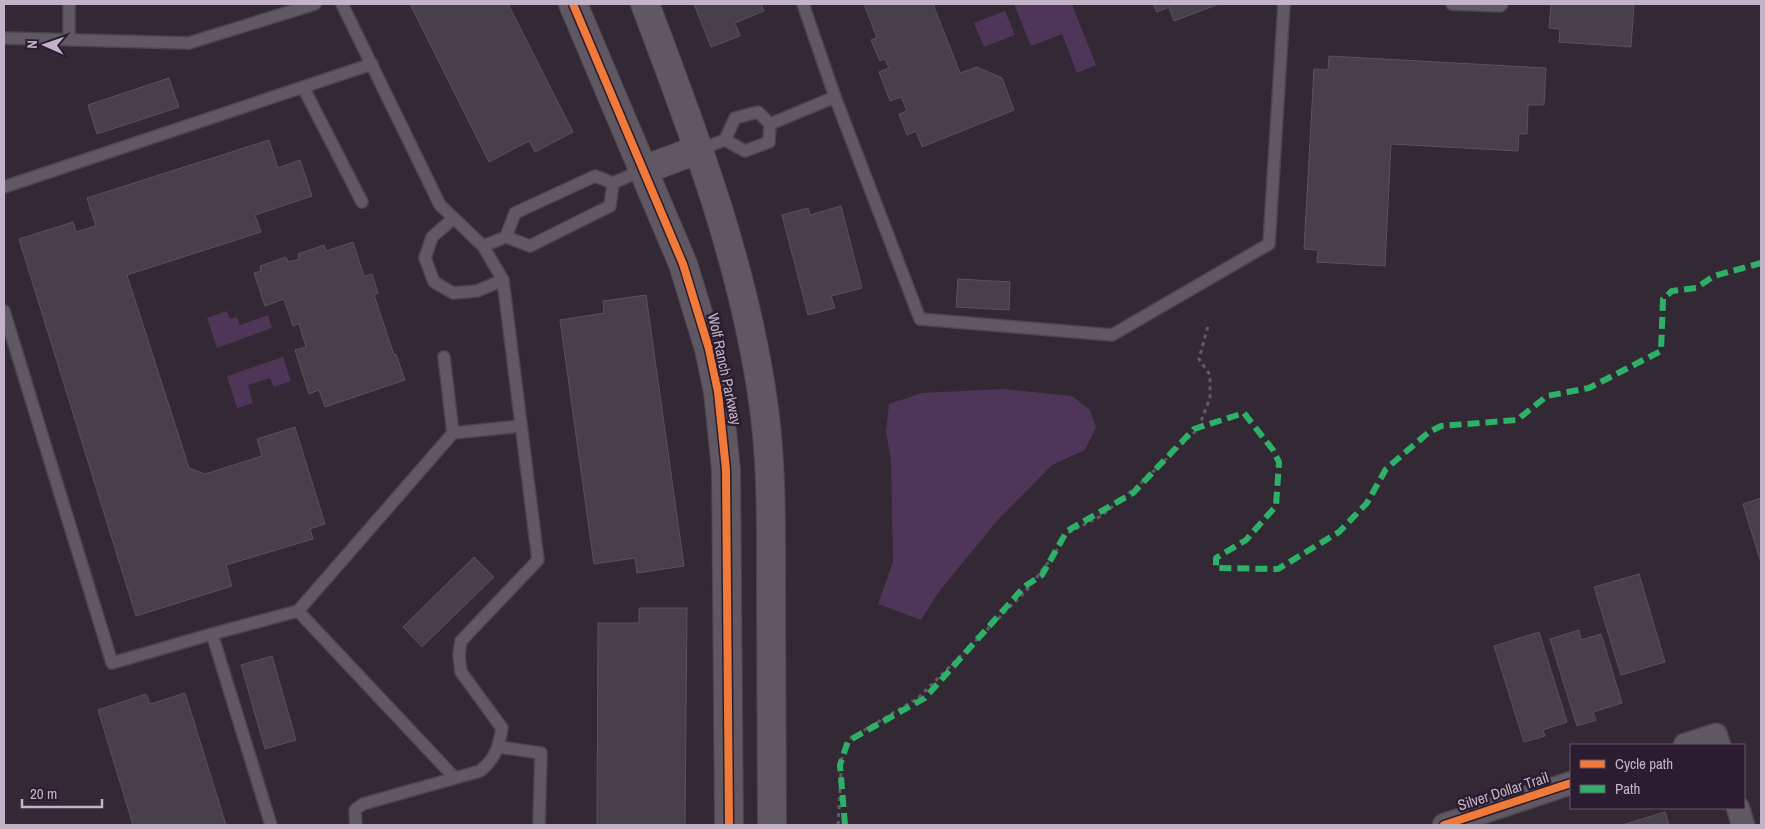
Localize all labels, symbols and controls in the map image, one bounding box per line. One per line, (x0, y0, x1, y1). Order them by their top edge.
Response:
north arrow (20, 20, 70, 70)
text: N (23, 40, 41, 49)
street label: Wolf Ranch Parkway (703, 311, 747, 428)
legend (1570, 744, 1745, 809)
text: Cycle path (1615, 753, 1673, 774)
street label: Silver Dollar Trail (1455, 766, 1551, 816)
scale bar (22, 776, 102, 808)
text: Path (1615, 778, 1640, 799)
text: 20 m (30, 783, 57, 804)

